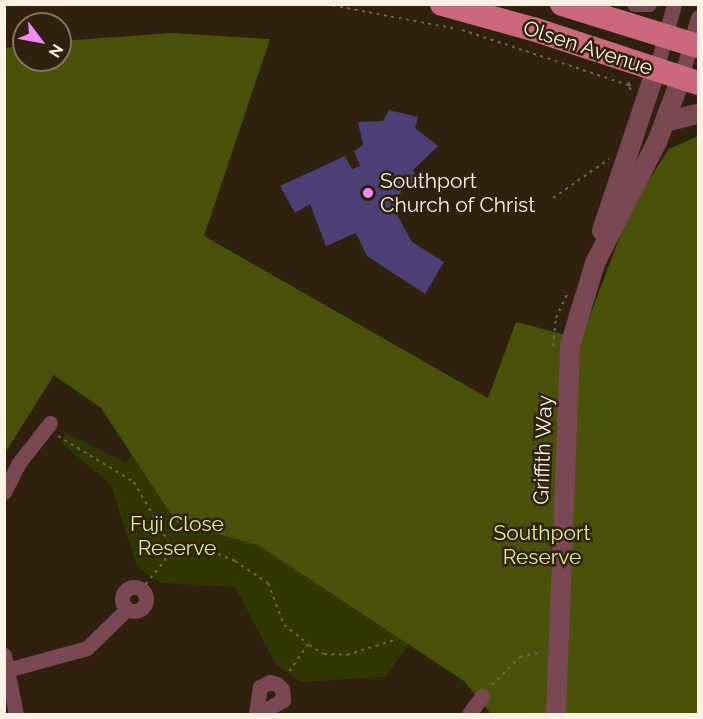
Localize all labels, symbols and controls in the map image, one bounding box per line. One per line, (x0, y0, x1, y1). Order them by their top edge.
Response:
north arrow (12, 12, 72, 72)
street label: Olsen Avenue (520, 15, 656, 81)
text: N (45, 41, 67, 61)
place label: Southport Church of Christ (380, 168, 536, 218)
marker: Southport Church of Christ (361, 186, 375, 200)
street label: Griffith Way (528, 394, 558, 506)
park label: Fuji Close Reserve (130, 511, 224, 561)
park label: Southport Reserve (494, 520, 590, 570)

